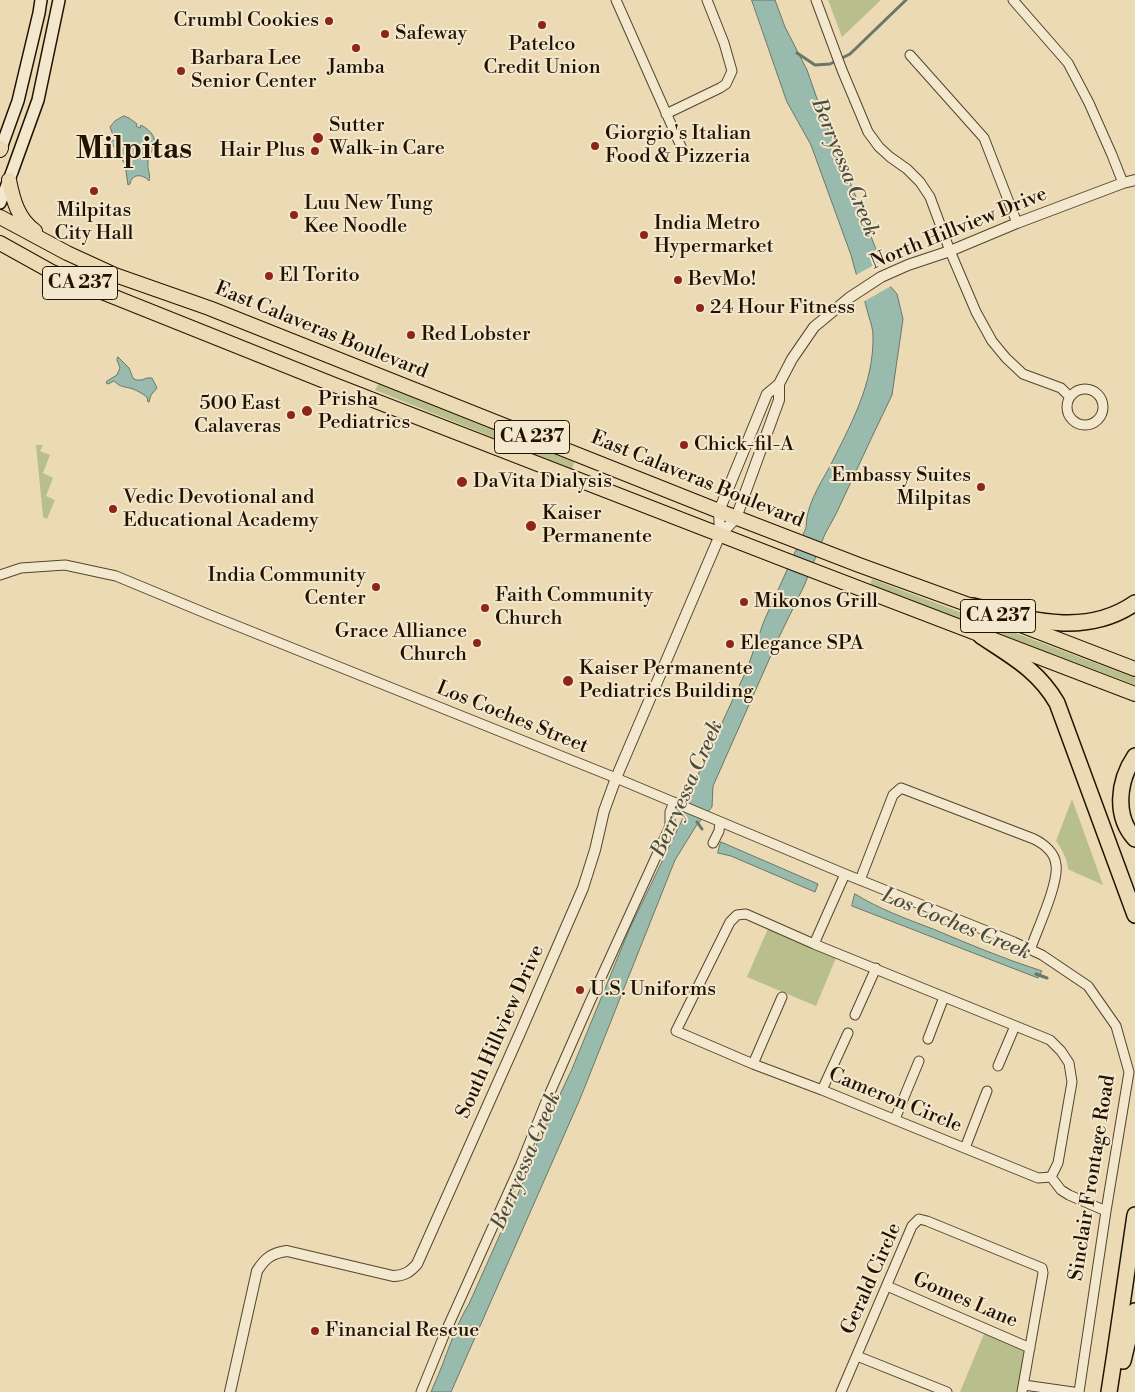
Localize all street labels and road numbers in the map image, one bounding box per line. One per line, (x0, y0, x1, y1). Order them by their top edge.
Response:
street label: North Hillview Drive (867, 183, 1051, 275)
road number: CA 237 (42, 266, 118, 300)
street label: East Calaveras Boulevard (211, 277, 431, 385)
road number: CA 237 (494, 421, 570, 454)
street label: East Calaveras Boulevard (587, 426, 807, 534)
road number: CA 237 (960, 600, 1036, 632)
street label: Los Coches Street (433, 677, 591, 759)
street label: South Hillview Drive (452, 941, 550, 1123)
street label: Cameron Circle (825, 1063, 965, 1139)
street label: Sinclair Frontage Road (1065, 1073, 1121, 1283)
street label: Gerald Circle (837, 1219, 907, 1339)
street label: Gomes Lane (909, 1268, 1021, 1334)

